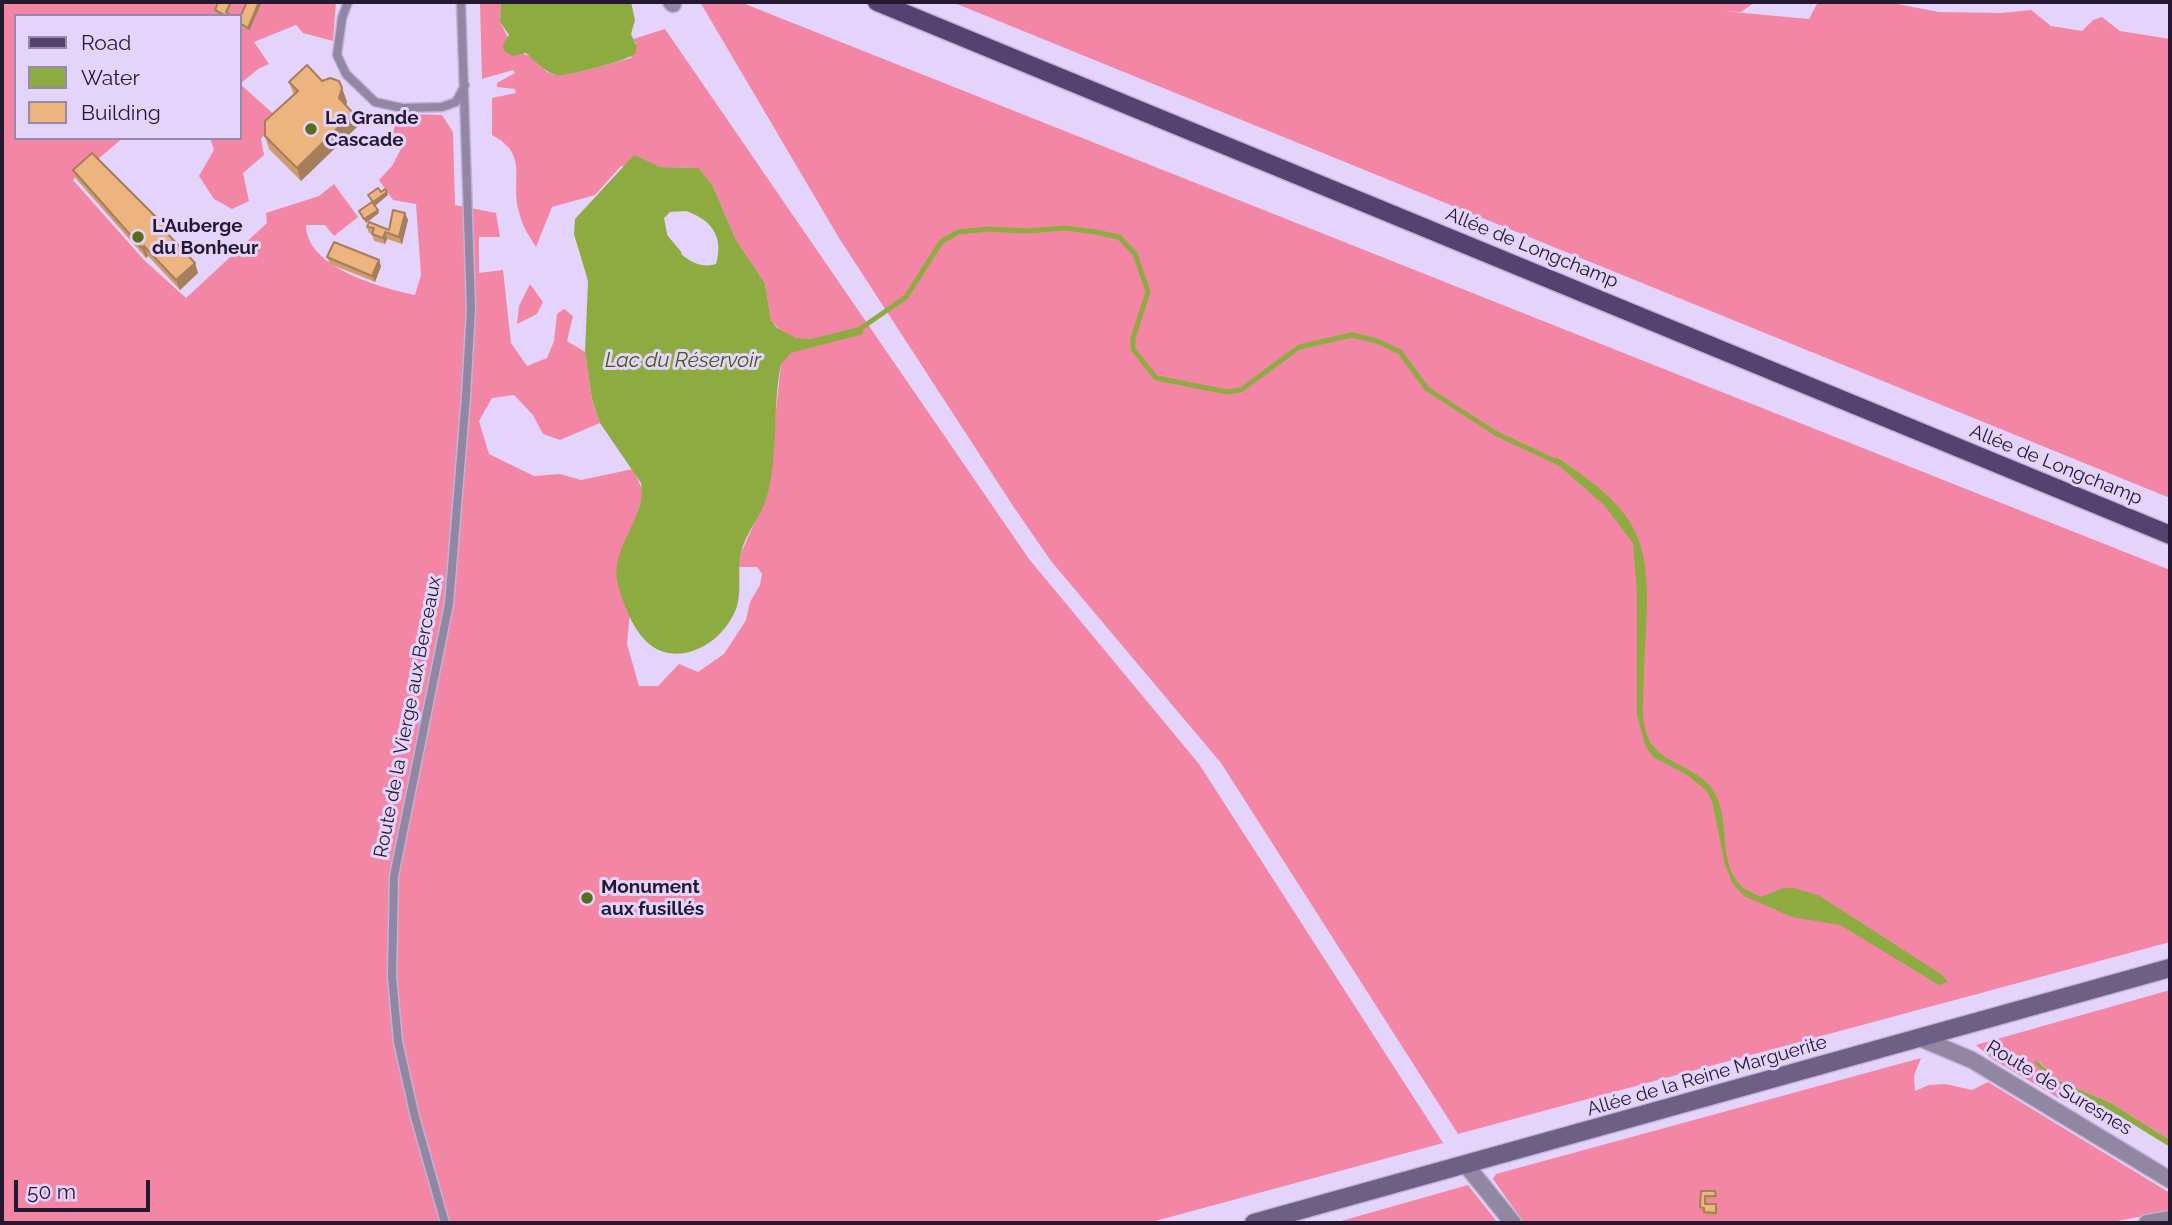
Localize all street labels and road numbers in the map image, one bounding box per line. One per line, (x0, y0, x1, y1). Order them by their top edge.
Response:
street label: Allée de Longchamp (1442, 203, 1622, 293)
street label: Allée de Longchamp (1966, 420, 2146, 510)
street label: Route de la Vierge aux Berceaux (369, 574, 447, 860)
street label: Allée de la Reine Marguerite (1584, 1031, 1830, 1121)
street label: Route de Suresnes (1982, 1036, 2136, 1140)

